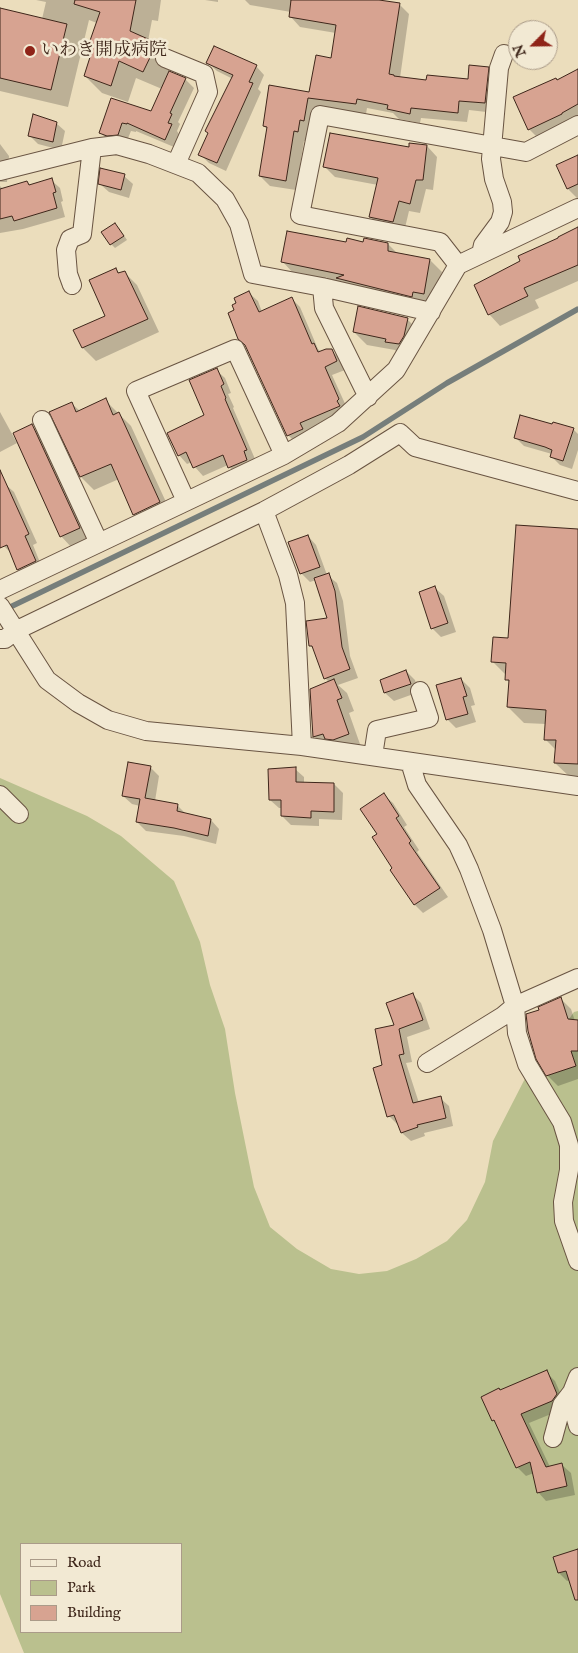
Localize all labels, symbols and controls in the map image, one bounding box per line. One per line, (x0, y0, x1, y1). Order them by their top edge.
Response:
north arrow (508, 20, 558, 70)
place label: いわき開成病院 (41, 40, 167, 62)
text: N (509, 41, 531, 60)
marker: いわき開成病院 (23, 44, 37, 58)
legend (20, 1543, 182, 1633)
text: Road (67, 1553, 101, 1572)
text: Park (67, 1578, 96, 1597)
text: Building (67, 1603, 121, 1622)

